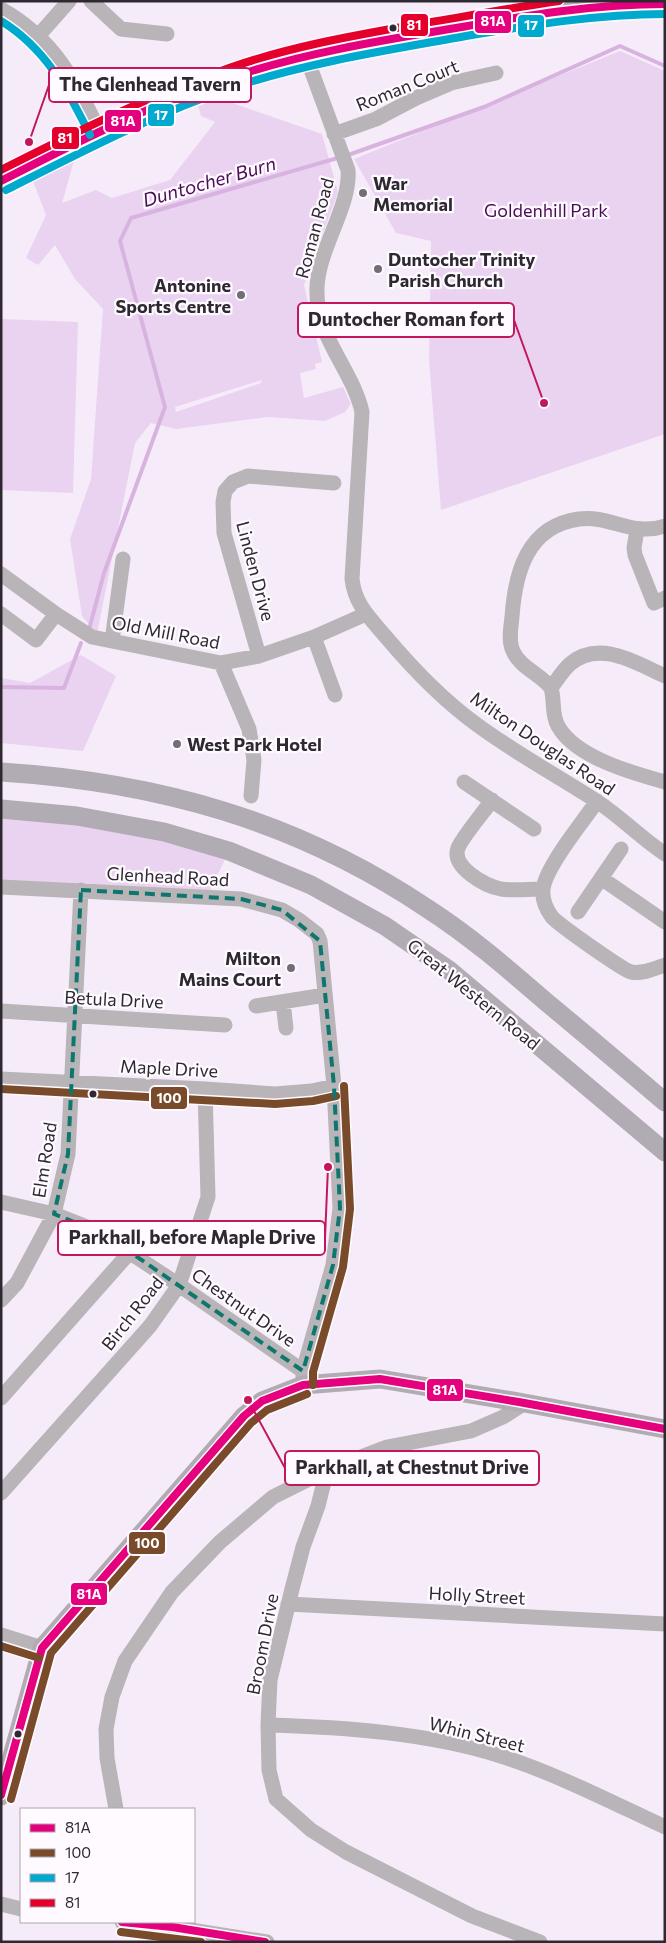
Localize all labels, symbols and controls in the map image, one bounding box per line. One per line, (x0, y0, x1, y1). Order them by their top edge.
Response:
line badge: 81A (474, 10, 512, 34)
text: 81A (480, 12, 506, 29)
line badge: 81 (400, 13, 429, 37)
line badge: 17 (517, 14, 545, 38)
text: 81 (407, 16, 422, 33)
text: 17 (524, 16, 538, 33)
unlabelled marker (388, 23, 398, 33)
street label: Roman Court (352, 54, 462, 116)
callout: The Glenhead Tavern (49, 68, 251, 102)
text: The Glenhead Tavern (59, 72, 241, 95)
line badge: 17 (147, 103, 175, 127)
text: 17 (154, 106, 168, 123)
line badge: 81A (104, 109, 142, 133)
text: 81A (110, 112, 136, 129)
line badge: 81 (51, 126, 80, 150)
text: 81 (58, 129, 73, 146)
water label: Duntocher Burn (140, 151, 278, 211)
place label: War Memorial (373, 172, 453, 215)
street label: Roman Road (290, 175, 338, 281)
marker: War Memorial (357, 187, 369, 199)
park label: Goldenhill Park (484, 199, 608, 221)
place label: Duntocher Trinity Parish Church (388, 248, 536, 291)
marker: Duntocher Trinity Parish Church (372, 263, 384, 275)
place label: Antonine Sports Centre (115, 274, 231, 317)
marker: Antonine Sports Centre (235, 289, 247, 301)
callout: Duntocher Roman fort (298, 303, 514, 337)
text: Duntocher Roman fort (308, 307, 504, 330)
street label: Linden Drive (232, 519, 280, 623)
street label: Old Mill Road (110, 611, 222, 653)
street label: Milton Douglas Road (467, 686, 619, 800)
place label: West Park Hotel (187, 733, 322, 755)
marker: West Park Hotel (171, 738, 183, 750)
street label: Glenhead Road (106, 862, 230, 890)
street label: Great Western Road (403, 934, 545, 1054)
place label: Milton Mains Court (179, 947, 281, 990)
marker: Milton Mains Court (285, 962, 297, 974)
street label: Betula Drive (64, 985, 164, 1013)
street label: Maple Drive (119, 1054, 219, 1082)
line badge: 100 (150, 1086, 188, 1110)
unlabelled marker (88, 1089, 98, 1099)
text: 100 (157, 1089, 181, 1106)
street label: Elm Road (27, 1121, 61, 1199)
callout: Parkhall, before Maple Drive (58, 1221, 325, 1255)
text: Parkhall, before Maple Drive (68, 1225, 316, 1248)
street label: Chestnut Drive (188, 1263, 300, 1351)
street label: Birch Road (96, 1272, 168, 1354)
line badge: 81A (426, 1378, 464, 1402)
text: 81A (432, 1381, 458, 1398)
callout: Parkhall, at Chestnut Drive (285, 1451, 539, 1485)
text: Parkhall, at Chestnut Drive (295, 1455, 529, 1478)
line badge: 100 (128, 1531, 166, 1555)
text: 100 (135, 1534, 159, 1551)
street label: Holly Street (428, 1581, 526, 1609)
line badge: 81A (70, 1582, 108, 1606)
text: 81A (76, 1585, 102, 1602)
street label: Broom Drive (241, 1592, 283, 1696)
street label: Whin Street (427, 1711, 527, 1757)
unlabelled marker (13, 1729, 23, 1739)
legend (20, 1808, 195, 1923)
text: 81A (65, 1818, 91, 1836)
text: 100 (65, 1843, 91, 1861)
text: 17 (65, 1868, 79, 1886)
text: 81 (65, 1893, 81, 1911)

